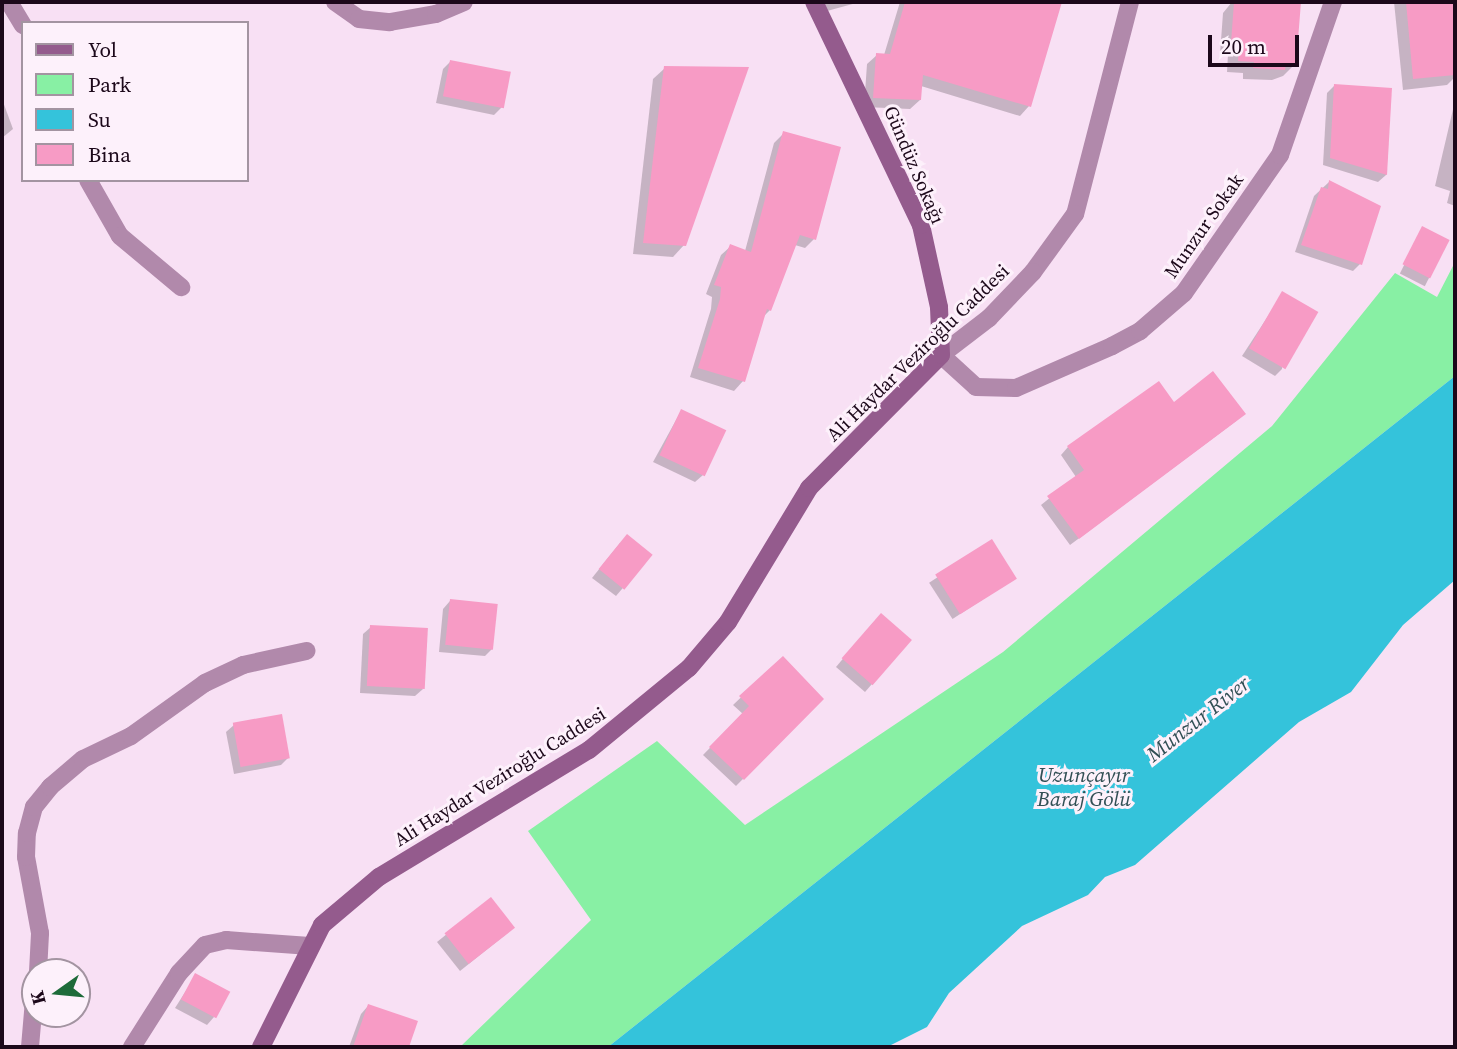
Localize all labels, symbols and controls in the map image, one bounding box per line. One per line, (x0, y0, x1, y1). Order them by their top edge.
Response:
legend (21, 21, 248, 182)
scale bar (1212, 21, 1303, 65)
text: 20 m (1221, 32, 1266, 61)
text: Yol (88, 35, 117, 64)
text: Park (88, 70, 131, 99)
street label: Gündüz Sokağı (879, 103, 949, 227)
text: Su (88, 105, 111, 134)
text: Bina (88, 140, 131, 169)
street label: Munzur Sokak (1160, 170, 1248, 282)
street label: Ali Haydar Veziroğlu Caddesi (822, 259, 1014, 447)
water label: Munzur River (1141, 671, 1255, 767)
street label: Ali Haydar Veziroğlu Caddesi (390, 702, 610, 852)
water label: Uzunçayır Baraj Gölü (1037, 762, 1131, 812)
north arrow (21, 958, 91, 1028)
text: K (23, 988, 52, 1008)

